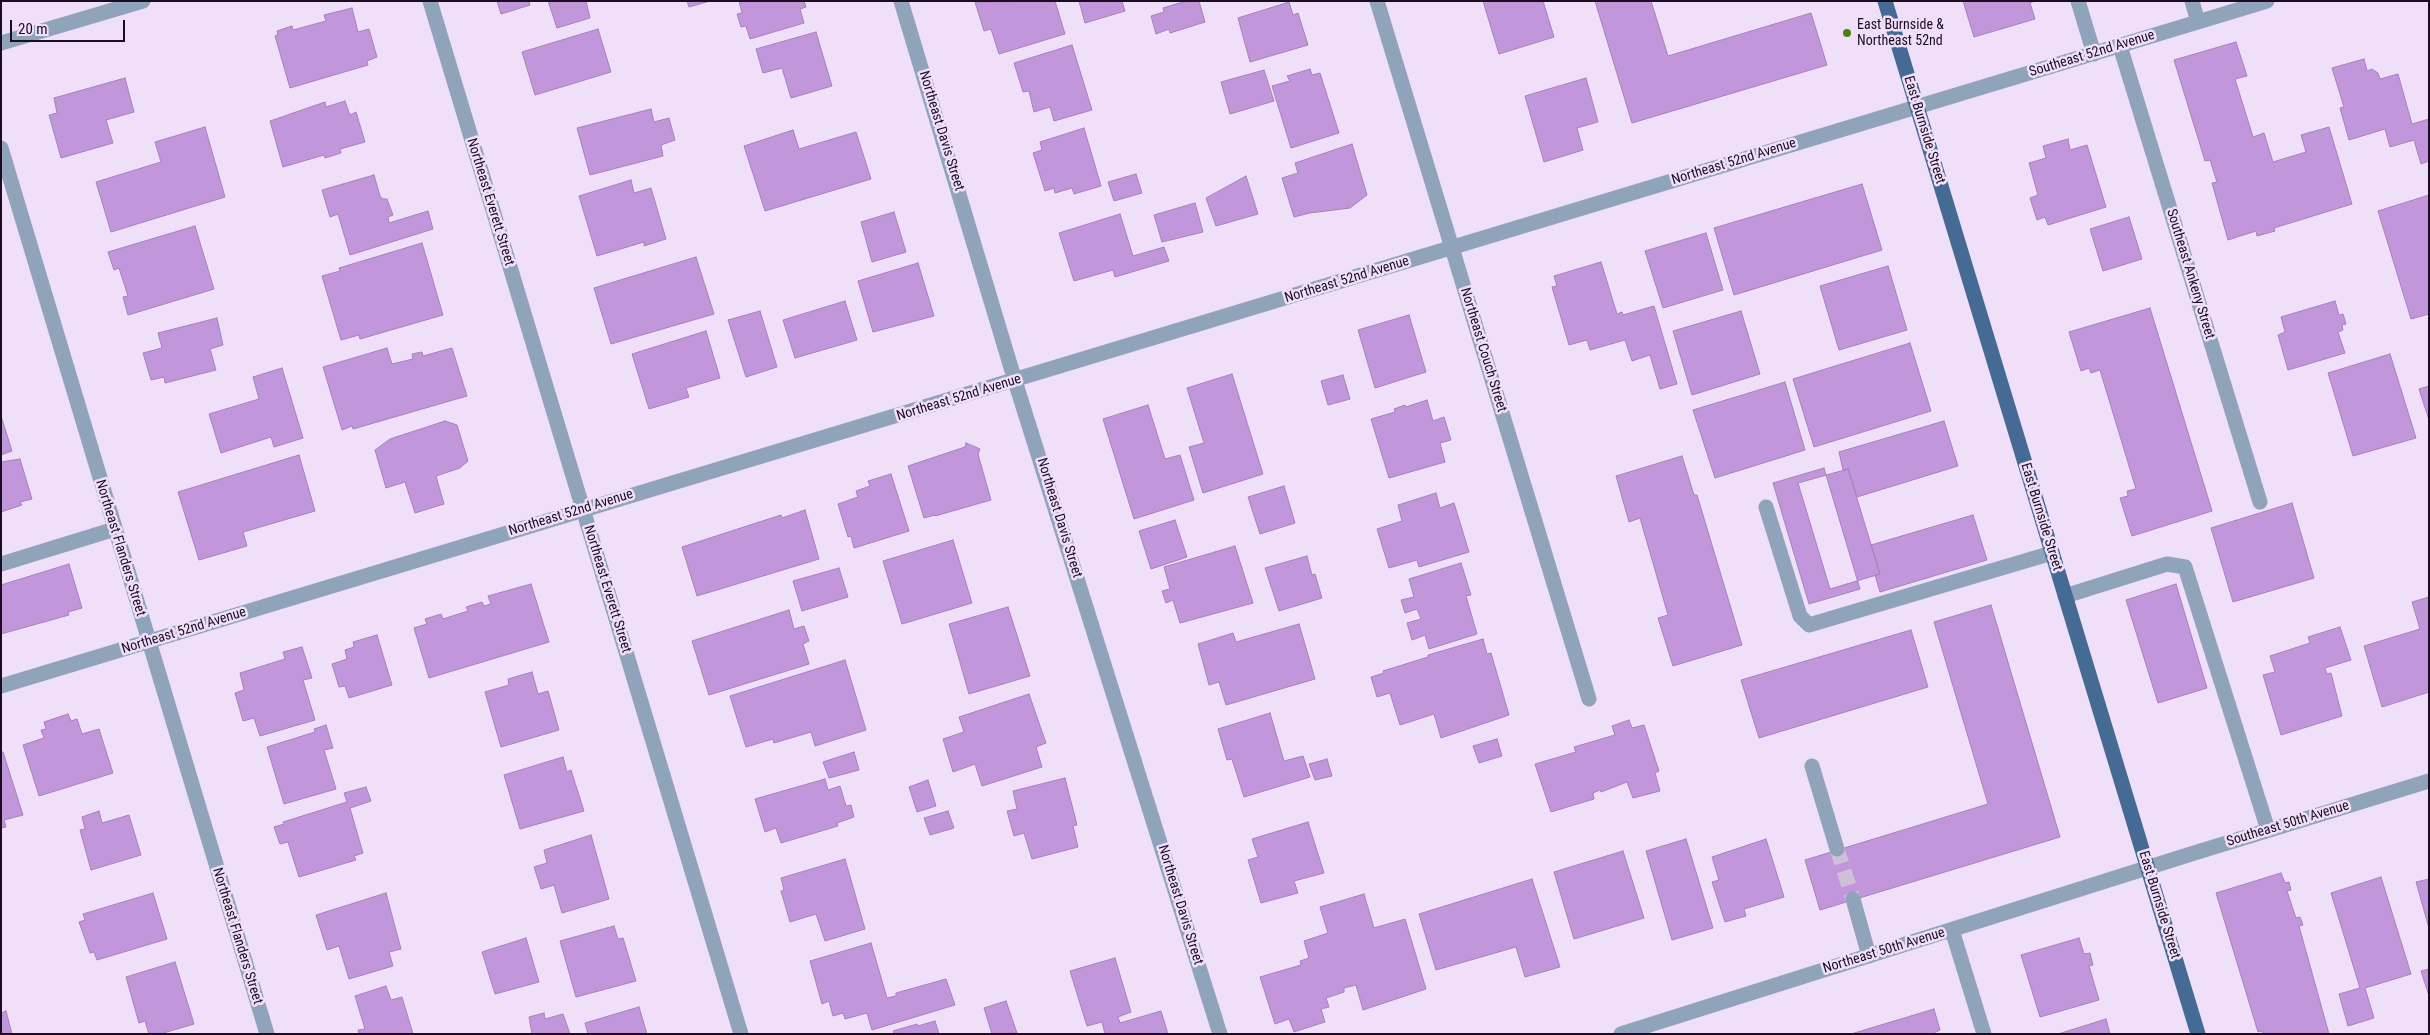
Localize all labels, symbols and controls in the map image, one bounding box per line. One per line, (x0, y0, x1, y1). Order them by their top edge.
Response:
scale bar (12, 10, 128, 42)
place label: East Burnside & Northeast 52nd (1857, 17, 1944, 49)
text: 20 m (18, 20, 48, 38)
marker: East Burnside & Northeast 52nd (1841, 27, 1853, 39)
street label: Southeast 52nd Avenue (2027, 27, 2157, 81)
street label: Northeast Davis Street (915, 69, 967, 193)
street label: East Burnside Street (1900, 74, 1948, 186)
street label: Northeast 52nd Avenue (1670, 135, 1798, 189)
street label: Northeast Everett Street (463, 136, 517, 268)
street label: Southeast Ankeny Street (2162, 207, 2218, 341)
street label: Northeast 52nd Avenue (1283, 253, 1411, 307)
street label: Northeast Couch Street (1456, 286, 1510, 414)
street label: Northeast 52nd Avenue (895, 371, 1023, 425)
street label: Northeast Davis Street (1033, 456, 1085, 580)
street label: East Burnside Street (2017, 461, 2065, 573)
street label: Northeast Flanders Street (91, 478, 149, 618)
street label: Northeast 52nd Avenue (507, 486, 635, 540)
street label: Northeast Everett Street (580, 523, 634, 655)
street label: Northeast 52nd Avenue (120, 604, 248, 658)
street label: Southeast 50th Avenue (2225, 797, 2351, 851)
street label: Northeast Davis Street (1154, 843, 1206, 967)
street label: East Burnside Street (2135, 849, 2183, 961)
street label: Northeast Flanders Street (208, 866, 266, 1006)
street label: Northeast 50th Avenue (1821, 924, 1947, 978)

